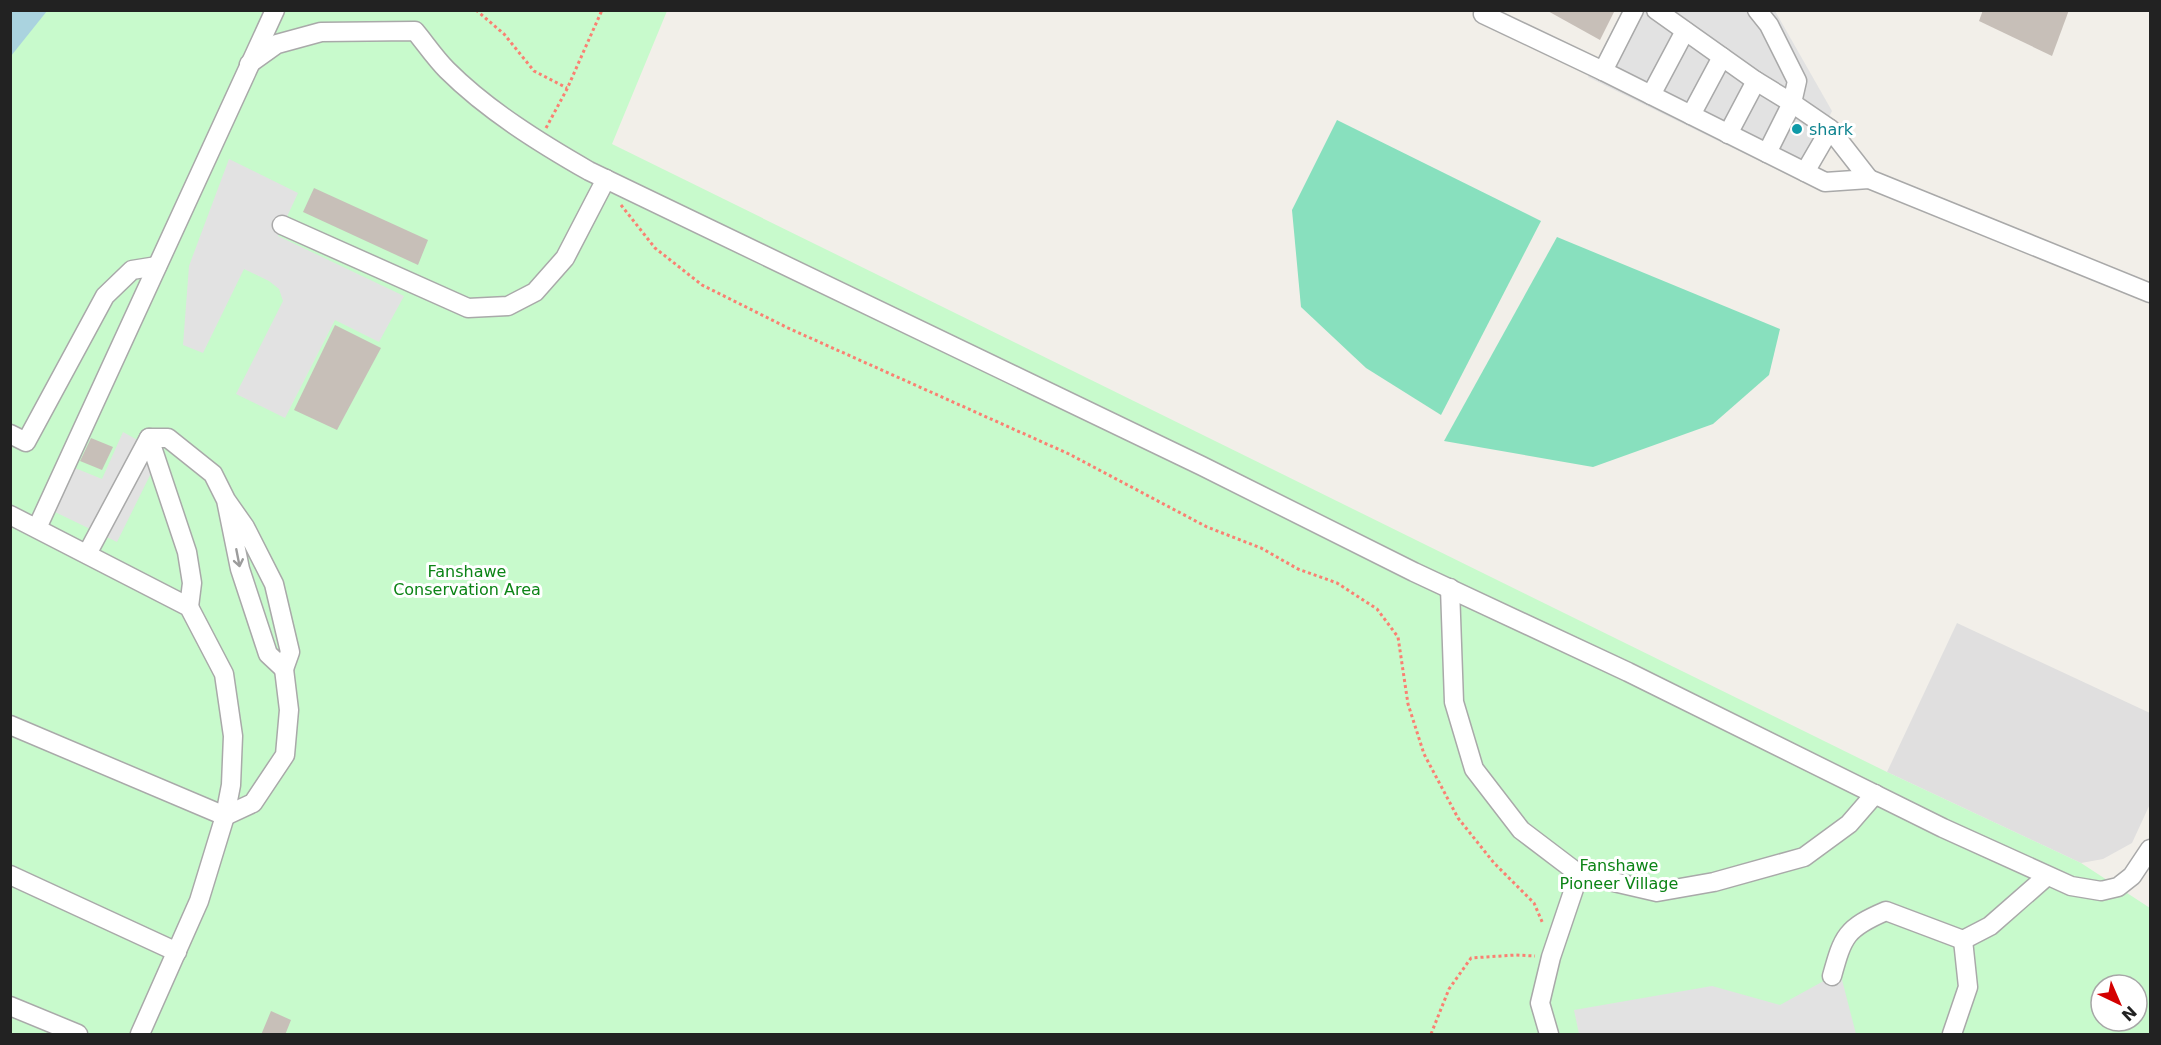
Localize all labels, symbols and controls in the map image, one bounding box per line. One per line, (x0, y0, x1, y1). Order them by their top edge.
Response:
place label: shark (1809, 120, 1854, 139)
marker: shark (1790, 122, 1804, 136)
one-way arrow (232, 548, 244, 567)
park label: Fanshawe Conservation Area (393, 562, 541, 599)
park label: Fanshawe Pioneer Village (1560, 856, 1678, 893)
north arrow (2089, 973, 2149, 1033)
text: N (2118, 1002, 2140, 1025)

